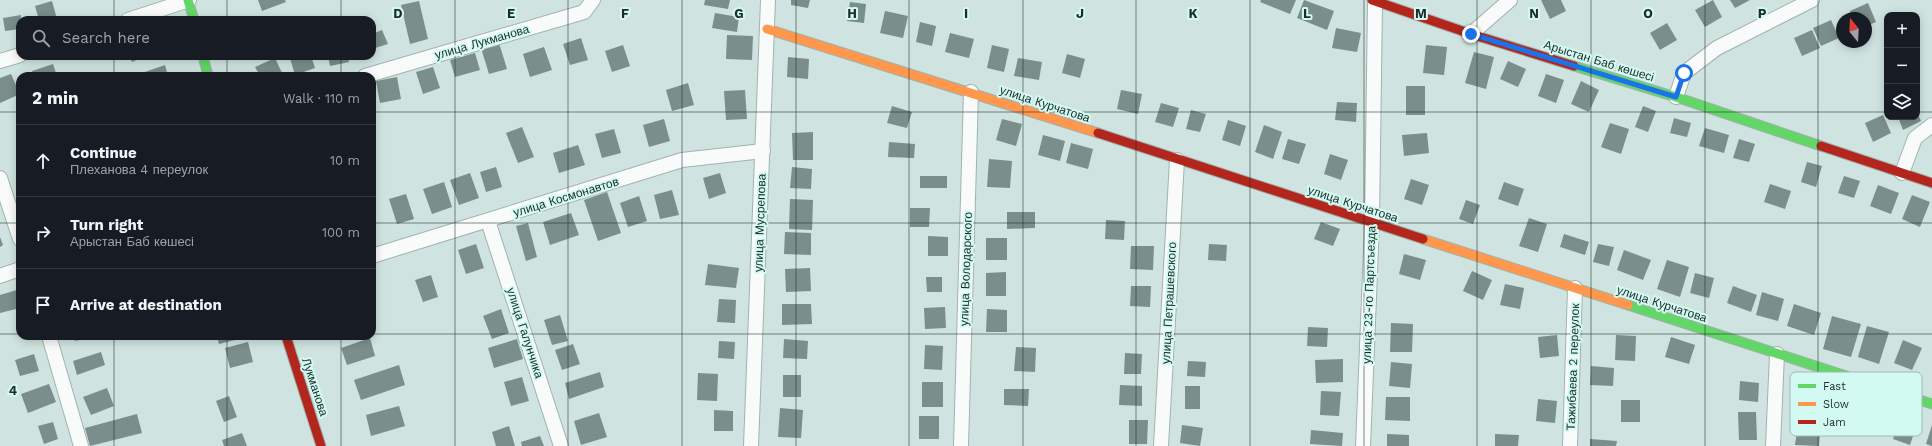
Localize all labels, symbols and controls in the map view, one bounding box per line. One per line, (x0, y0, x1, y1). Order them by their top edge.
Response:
text: D (393, 6, 403, 21)
text: E (507, 6, 515, 21)
text: F (621, 6, 629, 21)
text: G (734, 6, 744, 21)
text: H (847, 6, 857, 21)
text: I (964, 6, 968, 21)
text: J (1076, 6, 1084, 21)
text: K (1188, 6, 1198, 21)
text: L (1303, 6, 1311, 21)
text: M (1415, 6, 1427, 21)
text: N (1529, 6, 1539, 21)
text: O (1643, 6, 1653, 21)
text: P (1758, 6, 1767, 21)
north arrow (1836, 12, 1872, 48)
map controls (1884, 12, 1920, 120)
button: + (1884, 12, 1920, 48)
search box (16, 16, 376, 60)
street label: улица Лукманова (433, 22, 531, 62)
route end (1462, 25, 1480, 43)
icon: search (30, 27, 52, 49)
text: Search here (62, 29, 150, 47)
street label: Арыстан Баб көшесі (1542, 38, 1656, 84)
button: − (1884, 48, 1920, 84)
route start (1675, 64, 1693, 82)
street label: улица Курчатова (998, 83, 1092, 125)
button: layers (1884, 84, 1920, 120)
text: 2 min (32, 88, 78, 108)
text: Walk · 110 m (283, 91, 360, 106)
text: Continue (70, 144, 137, 162)
icon: ahead (32, 150, 54, 172)
text: 10 m (330, 153, 360, 168)
text: Плеханова 4 переулок (70, 162, 208, 177)
street label: улица Мусрепова (751, 173, 769, 272)
street label: улица Космонавтов (512, 174, 620, 220)
street label: улица Курчатова (1306, 183, 1400, 225)
street label: улица Володарского (957, 211, 975, 326)
text: Turn right (70, 216, 143, 234)
icon: right (32, 222, 54, 244)
text: 100 m (322, 225, 360, 240)
street label: улица 23-го Партсъезда (1360, 225, 1378, 364)
text: Арыстан Баб көшесі (70, 234, 194, 249)
street label: улица Петрашевского (1159, 241, 1179, 364)
street label: улица Курчатова (1615, 283, 1709, 325)
street label: улица Галунчика (504, 286, 546, 380)
icon: arrive (32, 294, 54, 316)
text: Arrive at destination (70, 296, 222, 314)
street label: Тажибаева 2 переулок (1564, 302, 1582, 431)
street label: Лукманова (299, 356, 331, 418)
legend (1790, 372, 1922, 436)
text: Fast (1823, 380, 1846, 393)
text: 4 (9, 383, 18, 398)
text: Slow (1823, 398, 1849, 411)
text: Jam (1823, 416, 1846, 429)

